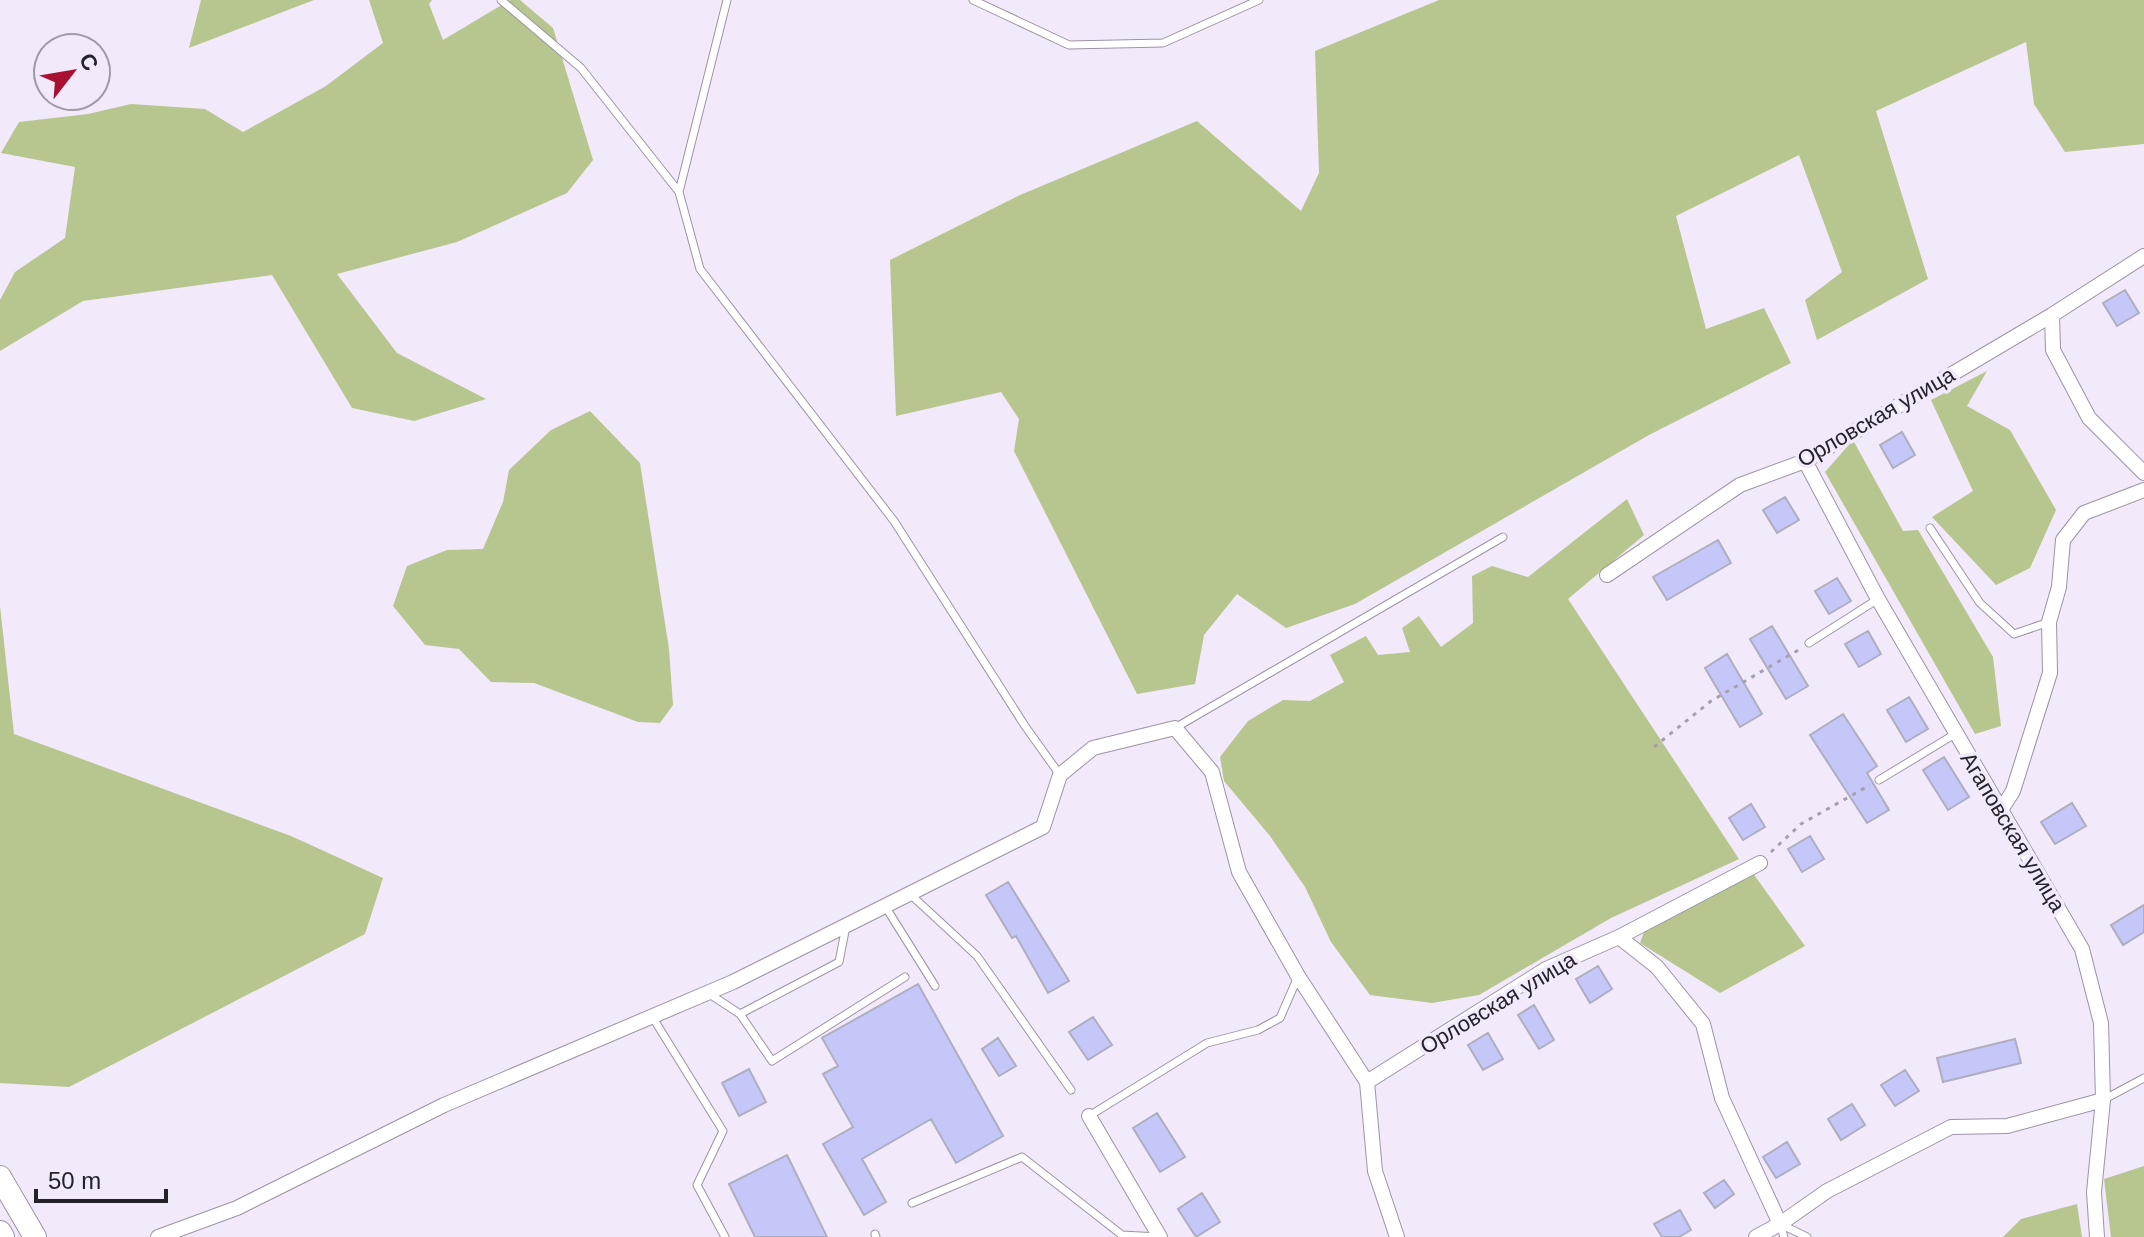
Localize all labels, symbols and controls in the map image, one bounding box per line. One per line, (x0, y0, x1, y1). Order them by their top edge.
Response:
north arrow (32, 32, 112, 112)
text: С (74, 49, 104, 75)
street label: Орловская улица (1793, 361, 1960, 472)
street label: Агаповская улица (1955, 748, 2071, 917)
street label: Орловская улица (1416, 946, 1581, 1059)
scale bar (36, 1153, 166, 1203)
text: 50 m (48, 1167, 101, 1194)

